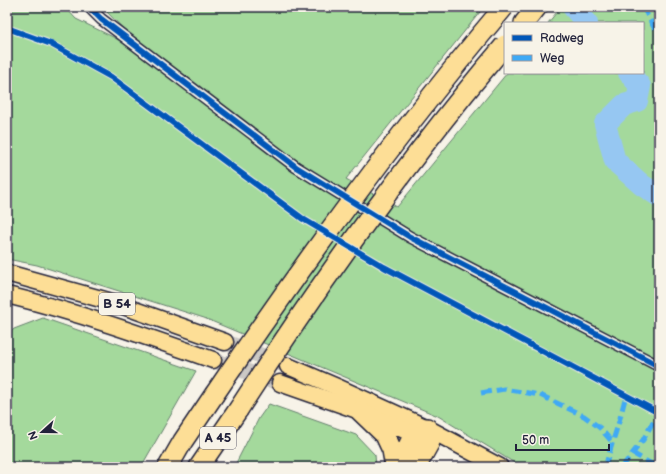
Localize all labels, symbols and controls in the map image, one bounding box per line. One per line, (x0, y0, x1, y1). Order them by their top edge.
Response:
legend (504, 22, 644, 74)
text: Radweg (540, 31, 584, 46)
text: Weg (540, 51, 564, 66)
road number: B 54 (99, 293, 135, 315)
north arrow (22, 412, 62, 452)
scale bar (516, 426, 609, 452)
road number: A 45 (200, 427, 236, 449)
text: N (26, 429, 41, 442)
text: 50 m (522, 433, 549, 448)

